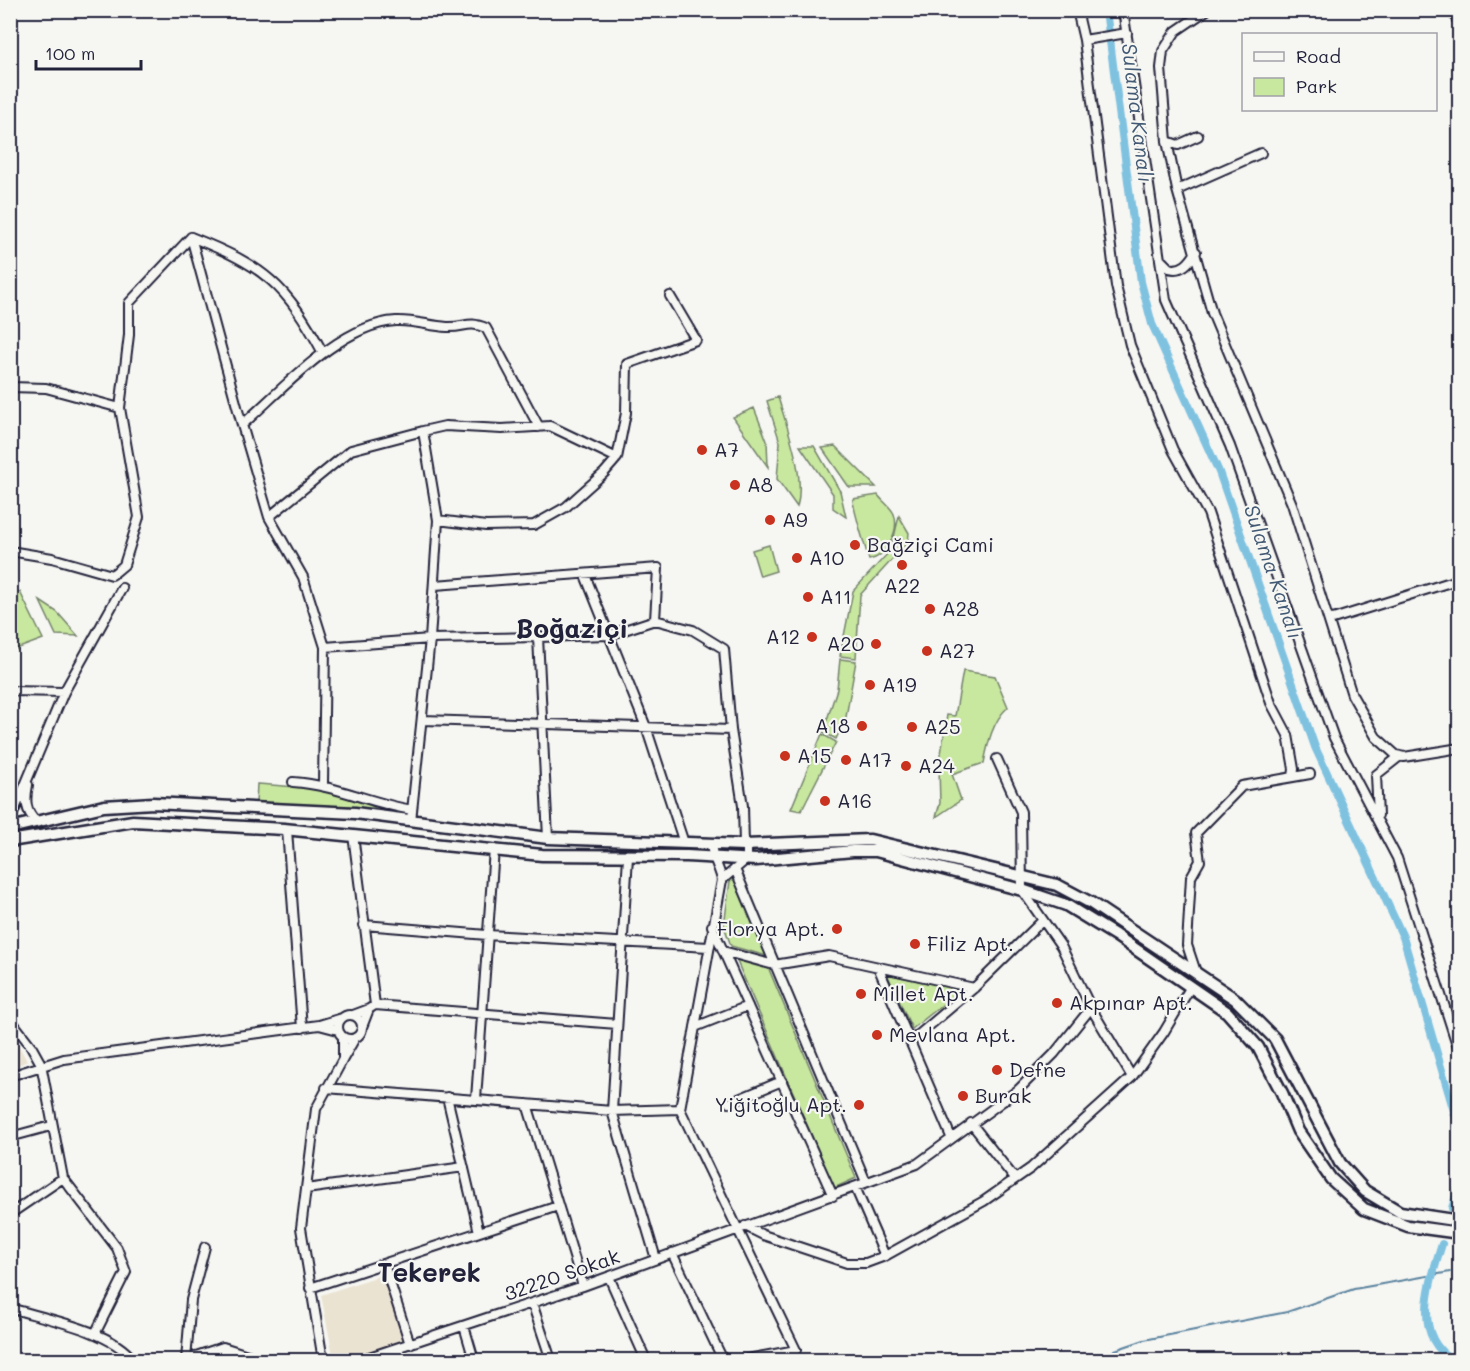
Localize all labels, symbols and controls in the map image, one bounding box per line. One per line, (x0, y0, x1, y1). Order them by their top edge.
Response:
scale bar (36, 33, 141, 71)
legend (1242, 33, 1437, 111)
text: 100 m (45, 41, 95, 65)
water label: Sulama Kanalı (1117, 41, 1160, 184)
text: Road (1296, 44, 1341, 68)
text: Park (1296, 74, 1337, 98)
place label: A7 (714, 436, 739, 462)
marker: A7 (695, 443, 709, 457)
place label: A8 (747, 471, 773, 497)
marker: A8 (728, 478, 742, 492)
water label: Sulama Kanalı (1239, 501, 1310, 642)
place label: A9 (782, 506, 808, 532)
marker: A9 (763, 513, 777, 527)
place label: Bağziçi Cami (867, 531, 994, 557)
marker: Bağziçi Cami (848, 538, 862, 552)
place label: A10 (809, 544, 844, 570)
marker: A10 (790, 551, 804, 565)
marker: A22 (895, 558, 909, 572)
place label: A22 (884, 572, 920, 598)
place label: A11 (820, 583, 852, 609)
marker: A11 (801, 590, 815, 604)
place label: A28 (942, 595, 979, 621)
marker: A28 (923, 602, 937, 616)
district label: Boğaziçi (516, 611, 628, 645)
place label: A12 (766, 623, 800, 649)
marker: A12 (805, 630, 819, 644)
place label: A20 (827, 630, 864, 656)
marker: A20 (869, 637, 883, 651)
place label: A27 (939, 637, 975, 663)
marker: A27 (920, 644, 934, 658)
place label: A19 (882, 671, 917, 697)
marker: A19 (863, 678, 877, 692)
place label: A18 (815, 712, 850, 738)
place label: A25 (924, 713, 961, 739)
marker: A18 (855, 719, 869, 733)
marker: A25 (905, 720, 919, 734)
place label: A15 (797, 742, 831, 768)
place label: A17 (858, 746, 892, 772)
marker: A15 (778, 749, 792, 763)
place label: A24 (918, 752, 955, 778)
marker: A17 (839, 753, 853, 767)
marker: A24 (899, 759, 913, 773)
place label: A16 (837, 787, 872, 813)
marker: A16 (818, 794, 832, 808)
place label: Florya Apt. (717, 915, 825, 941)
marker: Florya Apt. (830, 922, 844, 936)
place label: Filiz Apt. (927, 930, 1014, 956)
marker: Filiz Apt. (908, 937, 922, 951)
place label: Millet Apt. (873, 980, 974, 1006)
marker: Millet Apt. (854, 987, 868, 1001)
place label: Akpınar Apt. (1069, 989, 1193, 1015)
marker: Akpınar Apt. (1050, 996, 1064, 1010)
place label: Mevlana Apt. (889, 1021, 1016, 1047)
marker: Mevlana Apt. (870, 1028, 884, 1042)
place label: Defne (1009, 1056, 1066, 1082)
marker: Defne (990, 1063, 1004, 1077)
place label: Burak (975, 1082, 1031, 1108)
marker: Burak (956, 1089, 970, 1103)
place label: Yiğitoğlu Apt. (715, 1091, 847, 1117)
marker: Yiğitoğlu Apt. (852, 1098, 866, 1112)
street label: 32220 Sokak (500, 1242, 623, 1306)
district label: Tekerek (377, 1255, 481, 1289)

